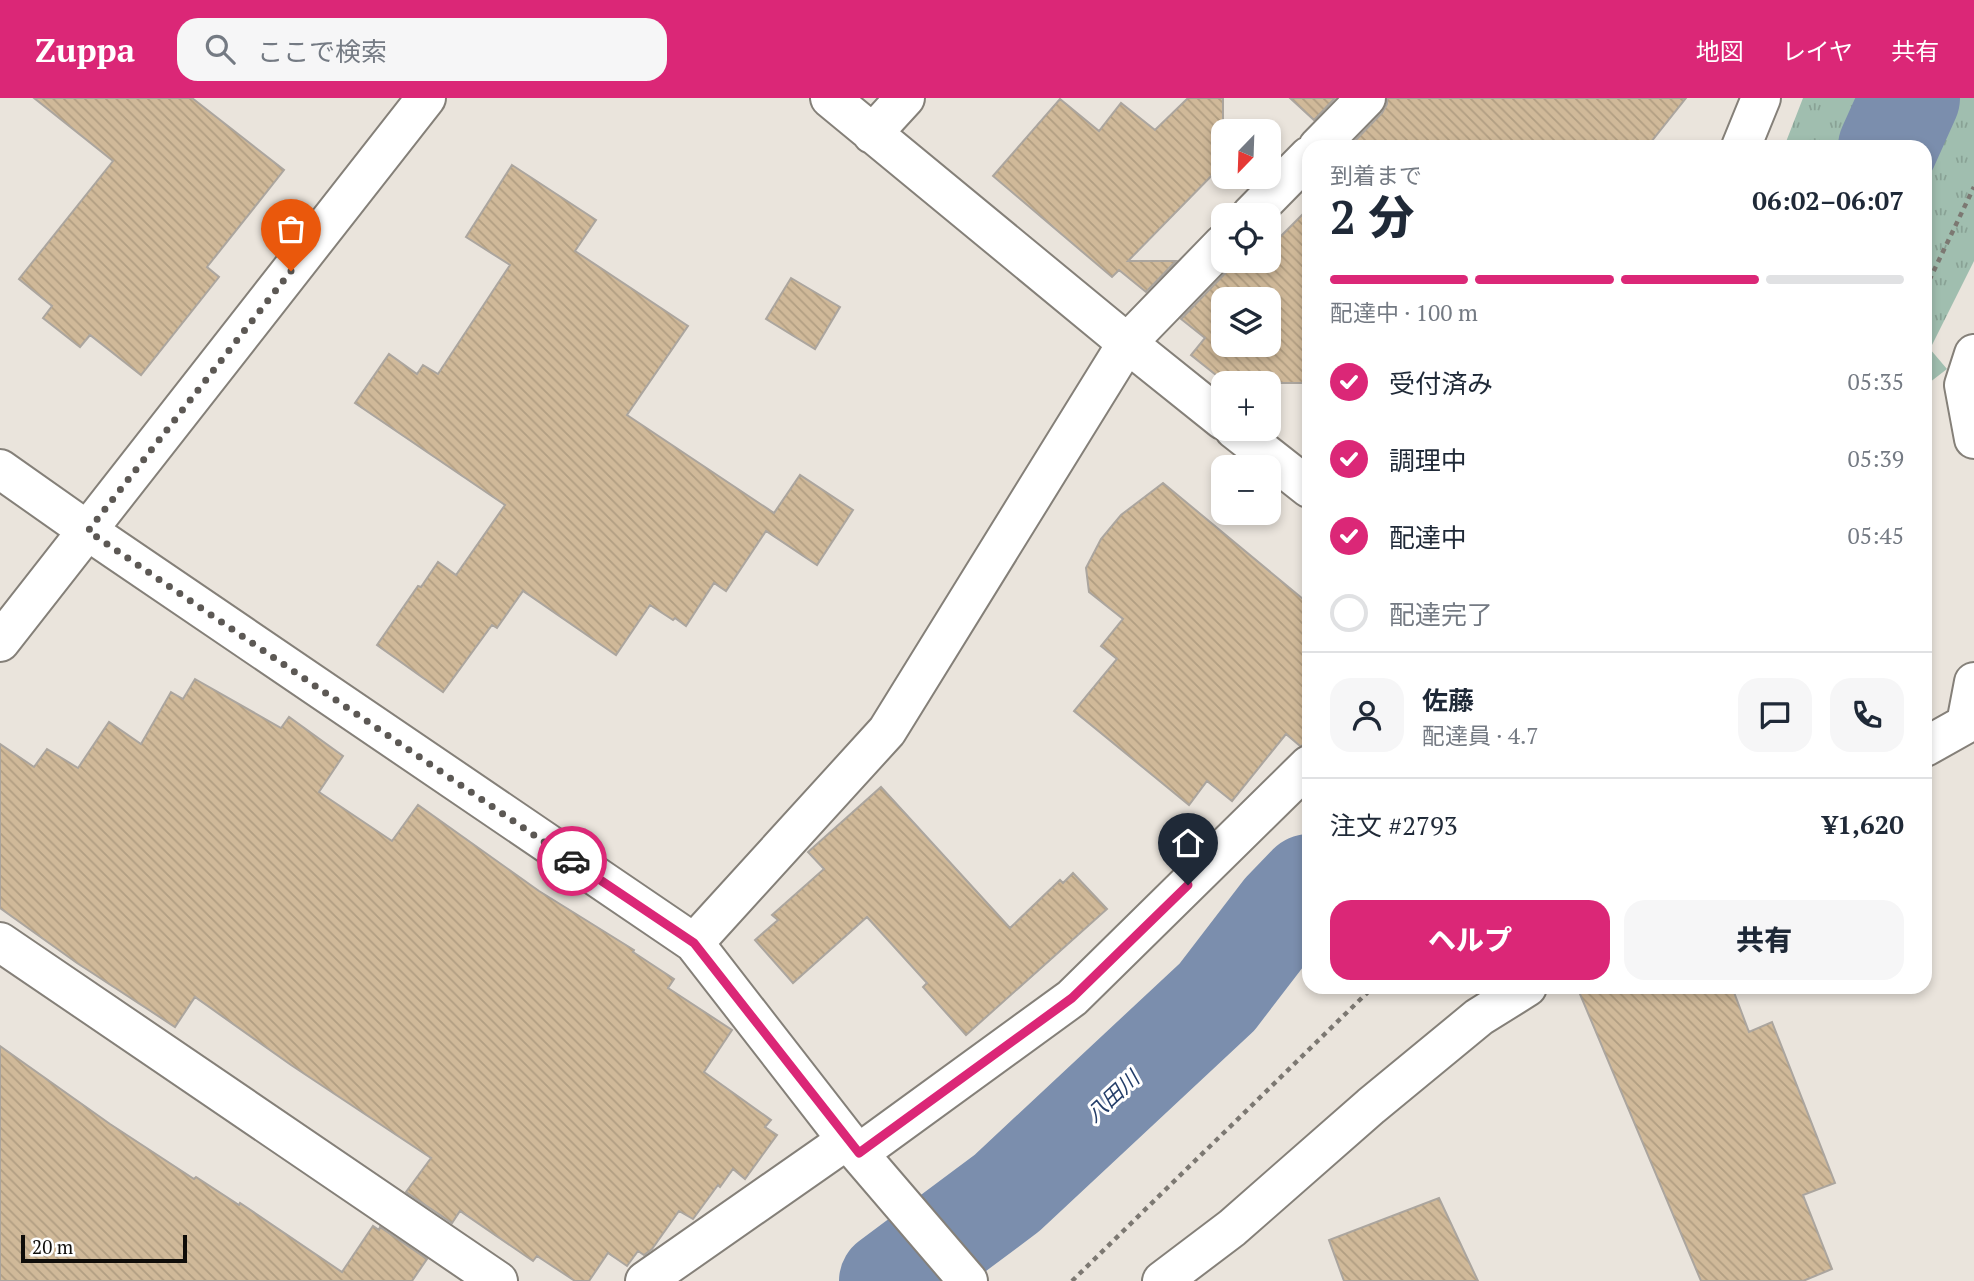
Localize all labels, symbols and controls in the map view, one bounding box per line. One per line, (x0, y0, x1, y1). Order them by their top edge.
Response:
search box (177, 18, 667, 81)
text: Zuppa (35, 28, 135, 71)
icon: search (201, 30, 239, 68)
text: ここで検索 (257, 34, 387, 68)
text: 地図 (1696, 35, 1744, 67)
text: レイヤ (1782, 35, 1853, 67)
text: 共有 (1891, 35, 1939, 67)
north arrow (1211, 119, 1281, 189)
map controls (1211, 119, 1281, 525)
text: 到着まで (1330, 160, 1422, 191)
text: 06:02–06:07 (1752, 183, 1904, 217)
text: 2 分 (1330, 186, 1414, 247)
pin (261, 199, 321, 271)
button: locate (1211, 203, 1281, 273)
icon: bag (272, 210, 310, 248)
button: layers (1211, 287, 1281, 357)
text: 配達中 · 100 m (1330, 297, 1478, 328)
icon: check (1330, 363, 1368, 401)
text: 受付済み (1389, 366, 1493, 400)
text: 05:35 (1847, 366, 1904, 397)
button: + (1211, 371, 1281, 441)
icon: check (1330, 440, 1368, 478)
text: 調理中 (1389, 443, 1467, 477)
text: 05:39 (1847, 443, 1904, 474)
button: − (1211, 455, 1281, 525)
icon: check (1330, 517, 1368, 555)
text: 配達中 (1389, 520, 1467, 554)
text: 05:45 (1847, 520, 1904, 551)
text: 配達完了 (1389, 597, 1493, 631)
button: person (1330, 678, 1404, 752)
button: chat (1738, 678, 1812, 752)
button: phone (1830, 678, 1904, 752)
text: 佐藤 (1422, 683, 1474, 717)
text: 配達員 · 4.7 (1422, 720, 1539, 751)
text: ¥1,620 (1823, 807, 1904, 841)
text: 注文 #2793 (1330, 808, 1458, 842)
pin (1158, 813, 1218, 885)
icon: home (1169, 824, 1207, 862)
courier (537, 826, 607, 896)
icon: car (553, 842, 591, 880)
button: ヘルプ (1330, 900, 1610, 980)
button: 共有 (1624, 900, 1904, 980)
water label: 八田川 (1079, 1063, 1146, 1128)
scale bar (21, 1232, 187, 1264)
text: 20 m (32, 1234, 73, 1259)

